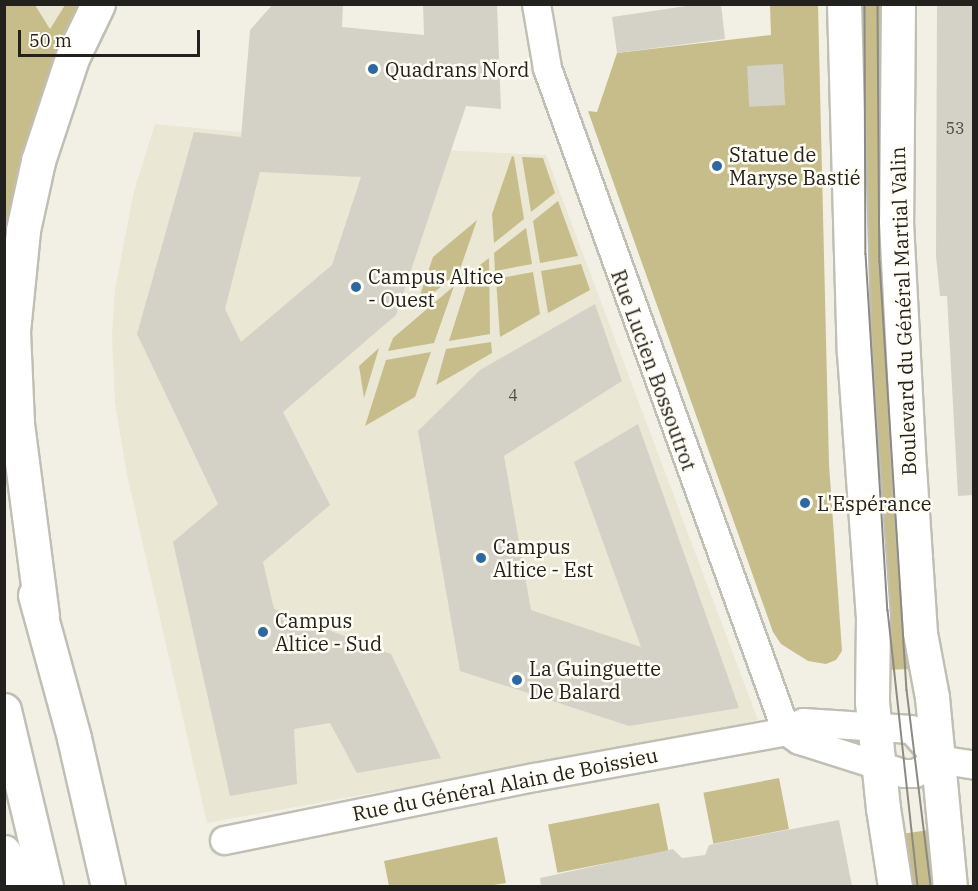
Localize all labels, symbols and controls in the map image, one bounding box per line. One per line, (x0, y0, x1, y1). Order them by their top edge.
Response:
scale bar (21, 18, 202, 56)
text: 50 m (29, 29, 72, 52)
place label: Quadrans Nord (385, 57, 529, 81)
marker: Quadrans Nord (366, 62, 380, 76)
house number: 53 (945, 118, 965, 138)
place label: Statue de Maryse Bastié (729, 142, 860, 189)
street label: Boulevard du Général Martial Valin (885, 146, 921, 476)
marker: Statue de Maryse Bastié (710, 159, 724, 173)
place label: Campus Altice - Ouest (368, 264, 504, 311)
street label: Rue Lucien Bossoutrot (606, 266, 702, 474)
marker: Campus Altice - Ouest (349, 280, 363, 294)
house number: 4 (508, 385, 518, 405)
place label: L'Espérance (817, 491, 931, 515)
marker: L'Espérance (798, 496, 812, 510)
place label: Campus Altice - Est (493, 534, 593, 581)
marker: Campus Altice - Est (474, 551, 488, 565)
place label: Campus Altice - Sud (275, 608, 382, 655)
marker: Campus Altice - Sud (256, 625, 270, 639)
place label: La Guinguette De Balard (529, 656, 661, 703)
marker: La Guinguette De Balard (510, 673, 524, 687)
street label: Rue du Général Alain de Boissieu (350, 743, 660, 825)

